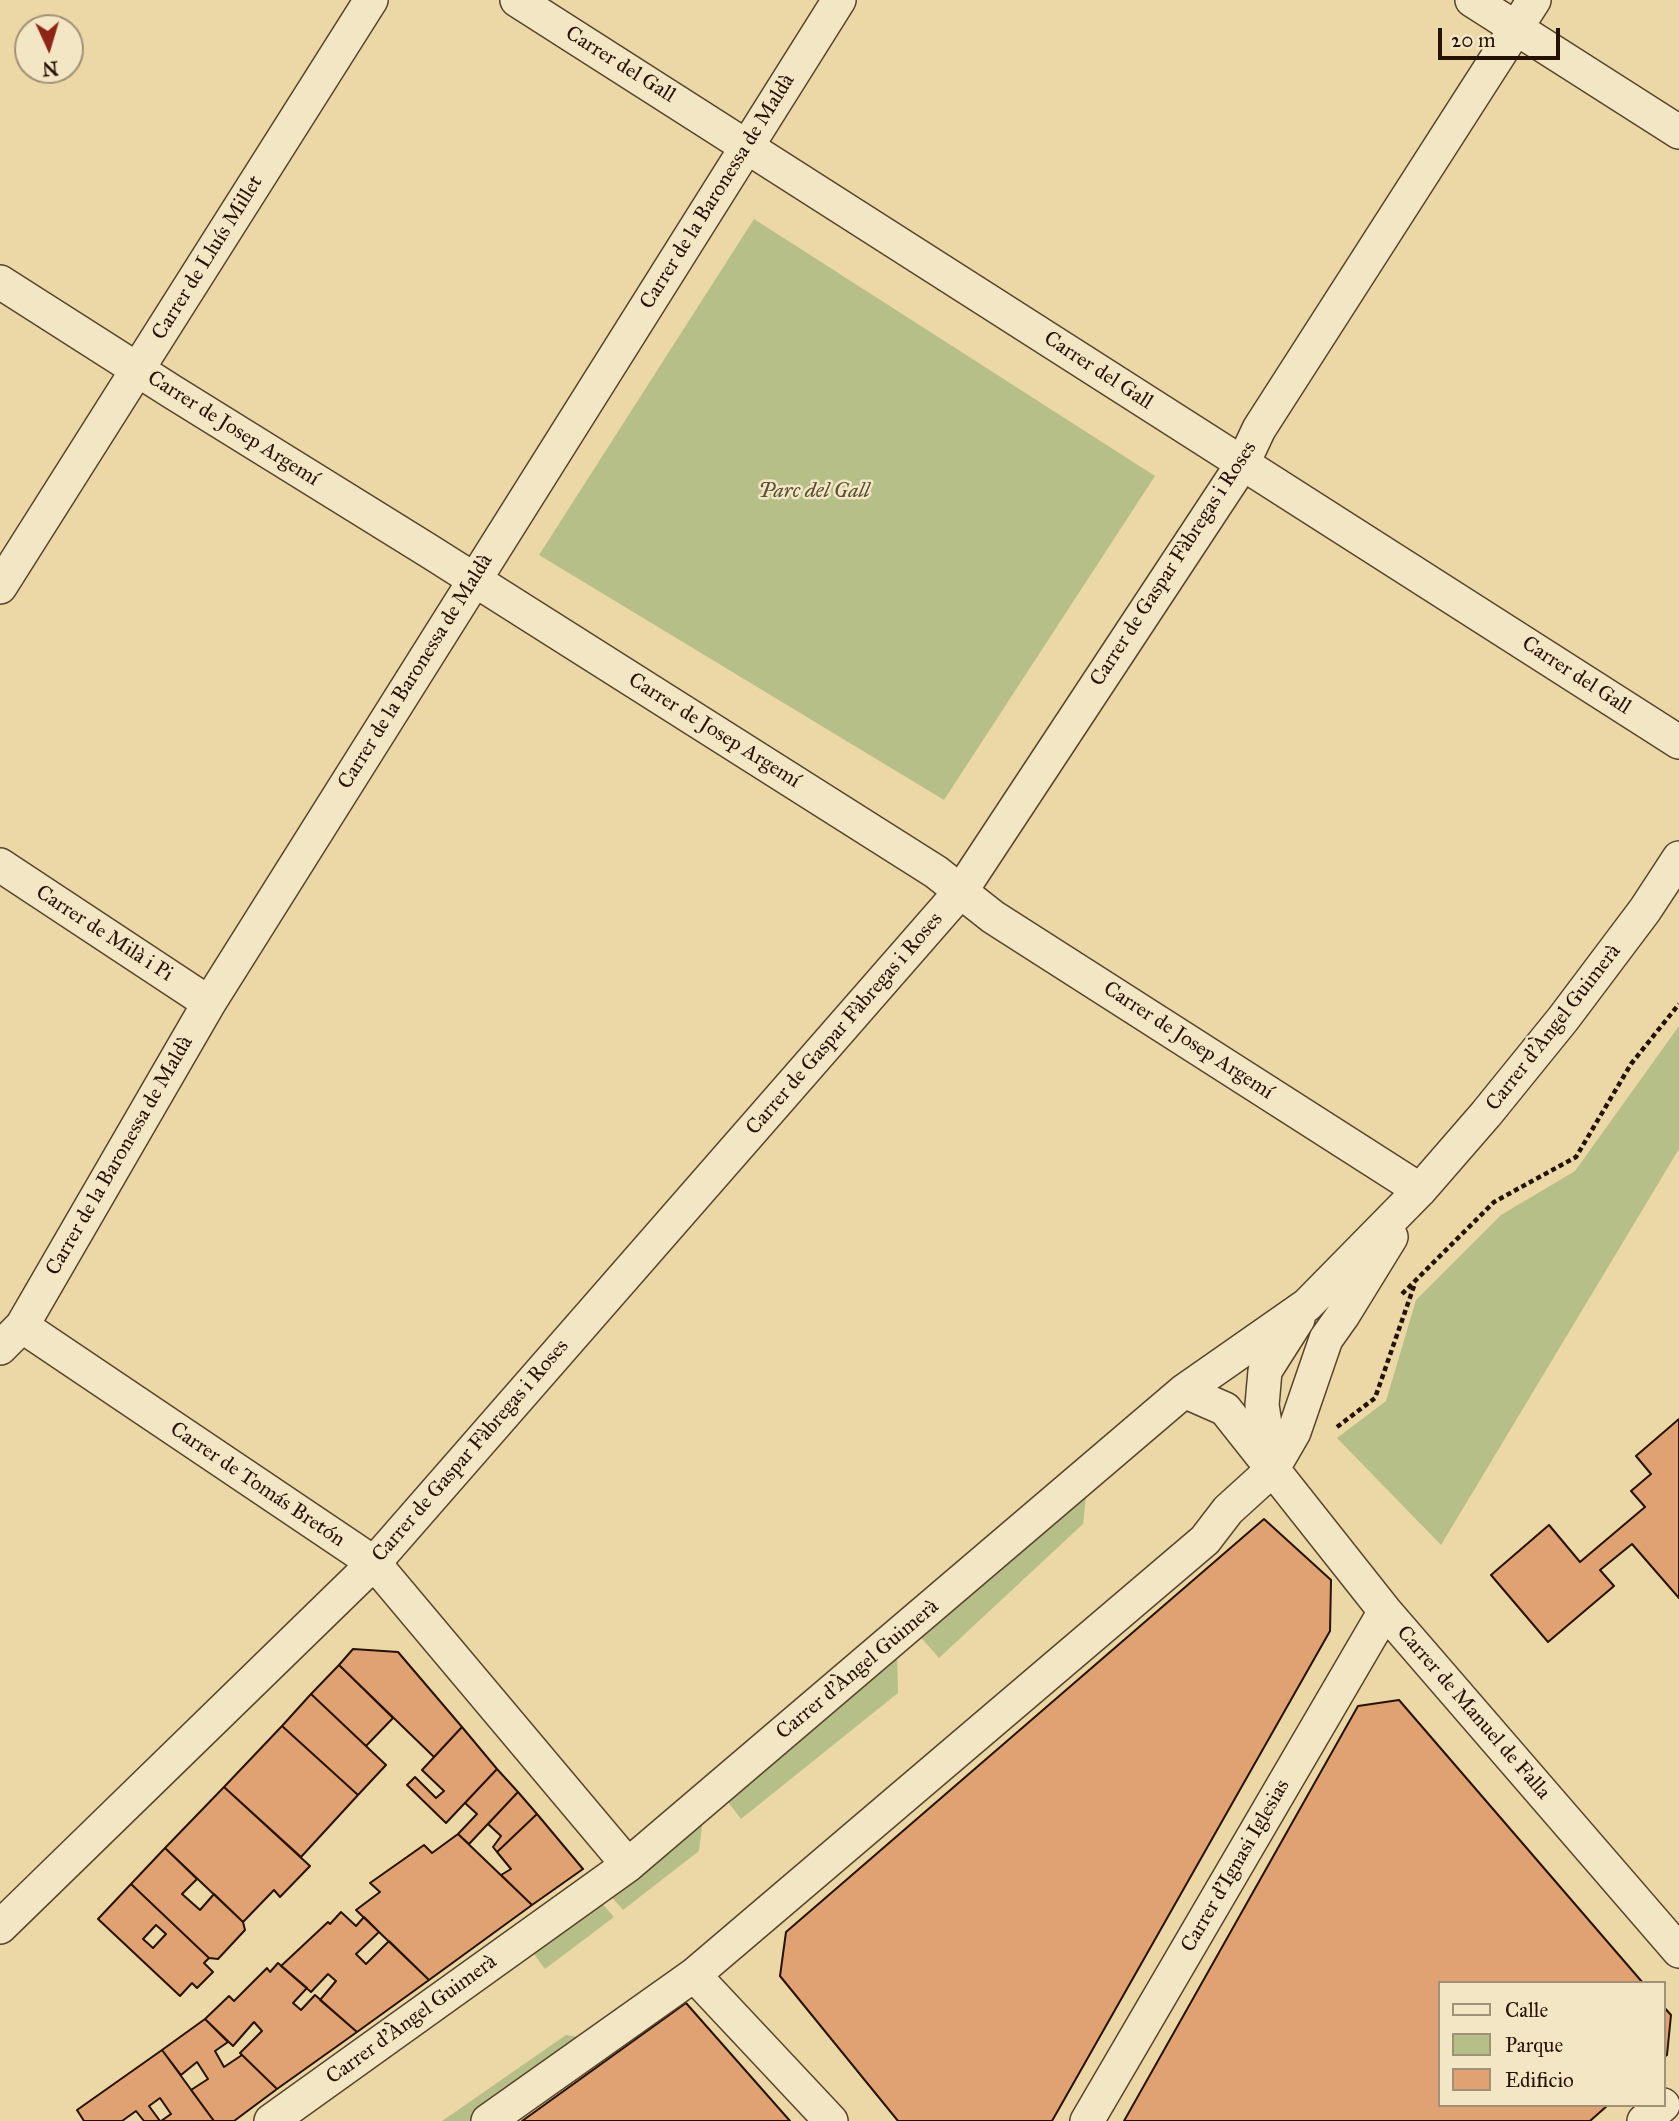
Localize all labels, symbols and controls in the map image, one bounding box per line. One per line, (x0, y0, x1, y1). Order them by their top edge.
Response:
north arrow (14, 14, 84, 84)
scale bar (1441, 14, 1564, 58)
street label: Carrer del Gall (560, 21, 680, 109)
text: 20 m (1451, 27, 1496, 53)
text: N (42, 56, 59, 80)
street label: Carrer de la Baronessa de Maldà (635, 70, 801, 314)
street label: Carrer de Lluís Millet (147, 171, 269, 345)
street label: Carrer del Gall (1039, 326, 1157, 416)
street label: Carrer de Josep Argemí (142, 366, 324, 492)
street label: Carrer de Gaspar Fàbregas i Roses (1085, 437, 1263, 691)
park label: Parc del Gall (758, 479, 870, 505)
street label: Carrer de la Baronessa de Maldà (333, 550, 499, 794)
street label: Carrer del Gall (1517, 631, 1635, 721)
street label: Carrer de Josep Argemí (623, 668, 805, 794)
street label: Carrer de Milà i Pi (31, 880, 177, 988)
street label: Carrer de Gaspar Fàbregas i Roses (741, 907, 949, 1141)
street label: Carrer d'Àngel Guimerà (1481, 940, 1627, 1116)
street label: Carrer de Josep Argemí (1098, 977, 1278, 1105)
street label: Carrer de la Baronessa de Maldà (41, 1032, 199, 1280)
street label: Carrer de Gaspar Fàbregas i Roses (367, 1334, 575, 1568)
street label: Carrer de Tomás Bretón (165, 1417, 349, 1553)
street label: Carrer d'Àngel Guimerà (772, 1595, 944, 1745)
street label: Carrer de Manuel de Falla (1391, 1621, 1555, 1805)
street label: Carrer d'Ignasi Iglesias (1176, 1775, 1296, 1957)
street label: Carrer d'Àngel Guimerà (322, 1950, 502, 2090)
legend (1438, 1981, 1665, 2107)
text: Calle (1505, 1997, 1548, 2023)
text: Parque (1505, 2032, 1563, 2058)
text: Edificio (1505, 2067, 1574, 2093)

